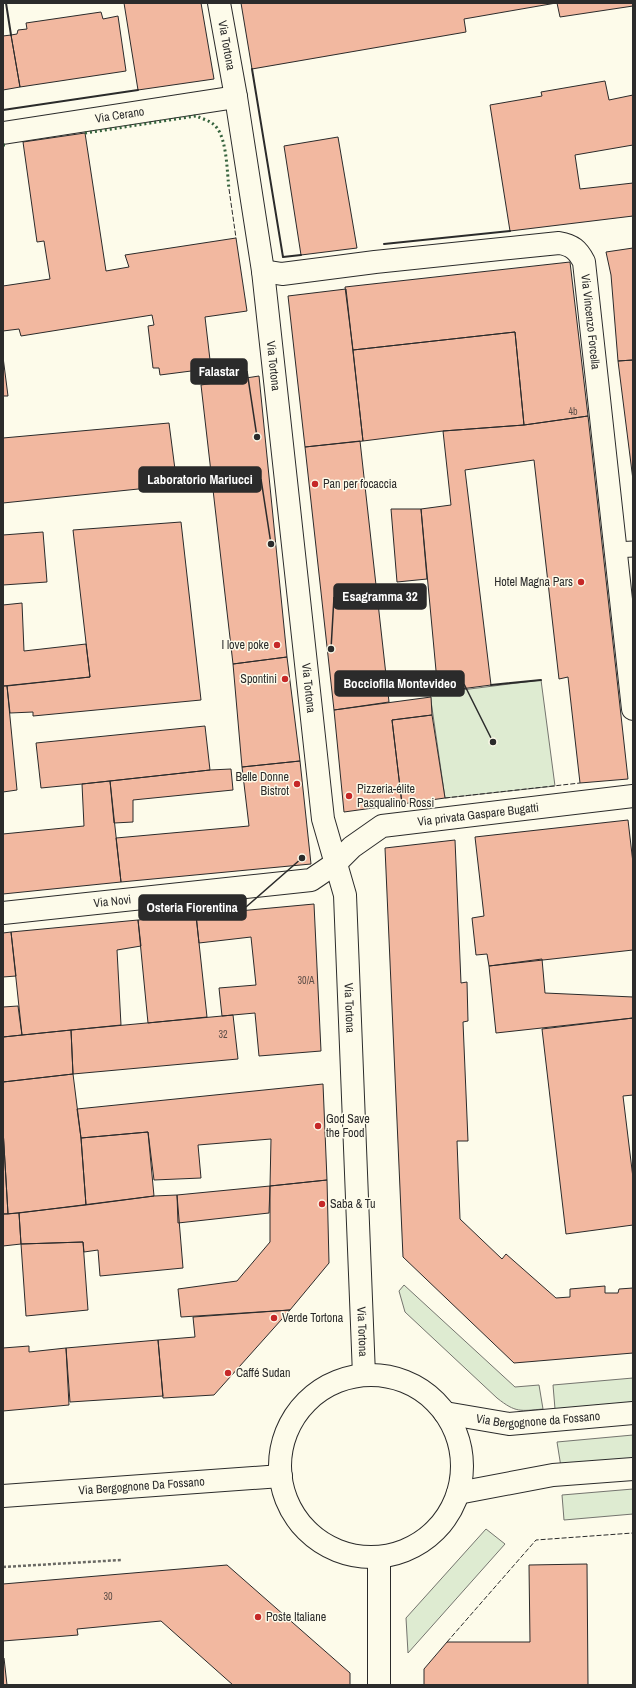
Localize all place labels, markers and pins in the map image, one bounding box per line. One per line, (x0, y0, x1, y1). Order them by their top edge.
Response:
callout: Falastar (191, 359, 247, 384)
callout: Laboratorio Mariucci (139, 467, 261, 492)
place label: Pan per focaccia (323, 476, 397, 492)
marker: Pan per focaccia (310, 479, 320, 489)
place label: Hotel Magna Pars (494, 574, 573, 590)
marker: Hotel Magna Pars (576, 577, 586, 587)
callout: Esagramma 32 (334, 584, 426, 609)
place label: I love poke (221, 637, 269, 653)
marker: I love poke (272, 640, 282, 650)
place label: Spontini (240, 671, 277, 687)
callout: Bocciofila Montevideo (335, 671, 464, 696)
marker: Spontini (280, 674, 290, 684)
place label: Belle Donne Bistrot (235, 769, 289, 799)
marker: Belle Donne Bistrot (292, 779, 302, 789)
place label: Pizzeria-élite Pasqualino Rossi (357, 781, 434, 811)
marker: Pizzeria-élite Pasqualino Rossi (344, 791, 354, 801)
callout: Osteria Fiorentina (139, 895, 246, 920)
place label: God Save the Food (326, 1111, 370, 1141)
marker: God Save the Food (313, 1121, 323, 1131)
place label: Saba & Tu (330, 1196, 376, 1212)
marker: Saba & Tu (317, 1199, 327, 1209)
place label: Verde Tortona (282, 1310, 344, 1326)
marker: Verde Tortona (269, 1313, 279, 1323)
place label: Caffé Sudan (236, 1365, 291, 1381)
marker: Caffé Sudan (223, 1368, 233, 1378)
place label: Poste Italiane (266, 1609, 326, 1625)
marker: Poste Italiane (253, 1612, 263, 1622)

